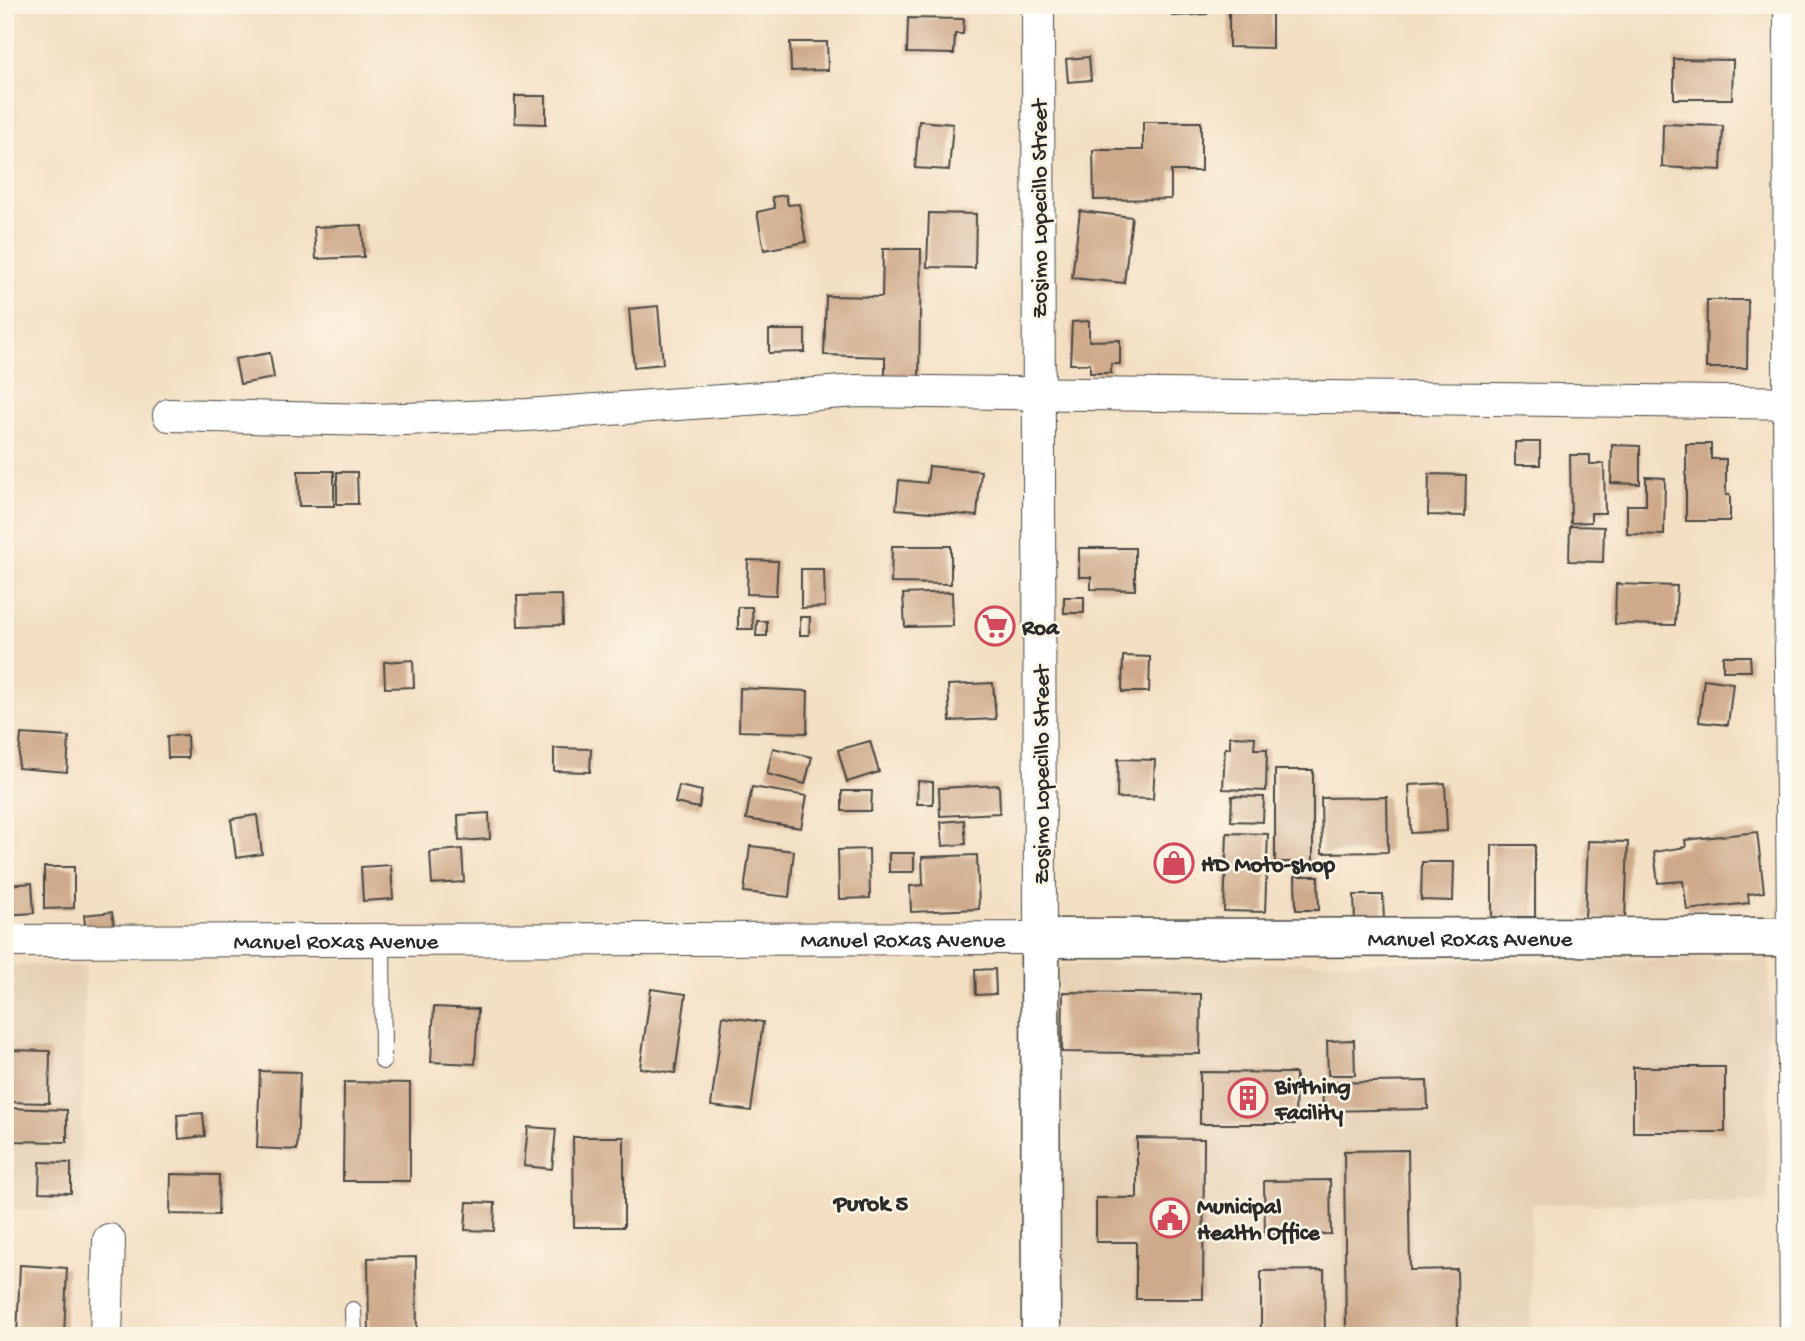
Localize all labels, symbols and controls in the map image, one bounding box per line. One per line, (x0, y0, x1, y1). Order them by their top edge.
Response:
street label: Zosimo Lopecillo Street (1028, 98, 1055, 319)
supermarket icon: Roa (974, 605, 1016, 647)
place label: Roa (1021, 616, 1060, 643)
street label: Zosimo Lopecillo Street (1030, 664, 1057, 885)
shop icon: HD Moto-shop (1153, 842, 1195, 884)
place label: HD Moto-shop (1201, 853, 1336, 880)
street label: Manuel Roxas Avenue (1368, 927, 1574, 955)
street label: Manuel Roxas Avenue (800, 928, 1007, 956)
street label: Manuel Roxas Avenue (234, 930, 440, 957)
place label: Birthing Facility (1274, 1075, 1351, 1128)
building icon: Birthing Facility (1227, 1077, 1269, 1119)
district label: Purok 5 (832, 1191, 909, 1220)
place label: Municipal Health Office (1197, 1195, 1321, 1248)
public building icon: Municipal Health Office (1149, 1197, 1191, 1239)

